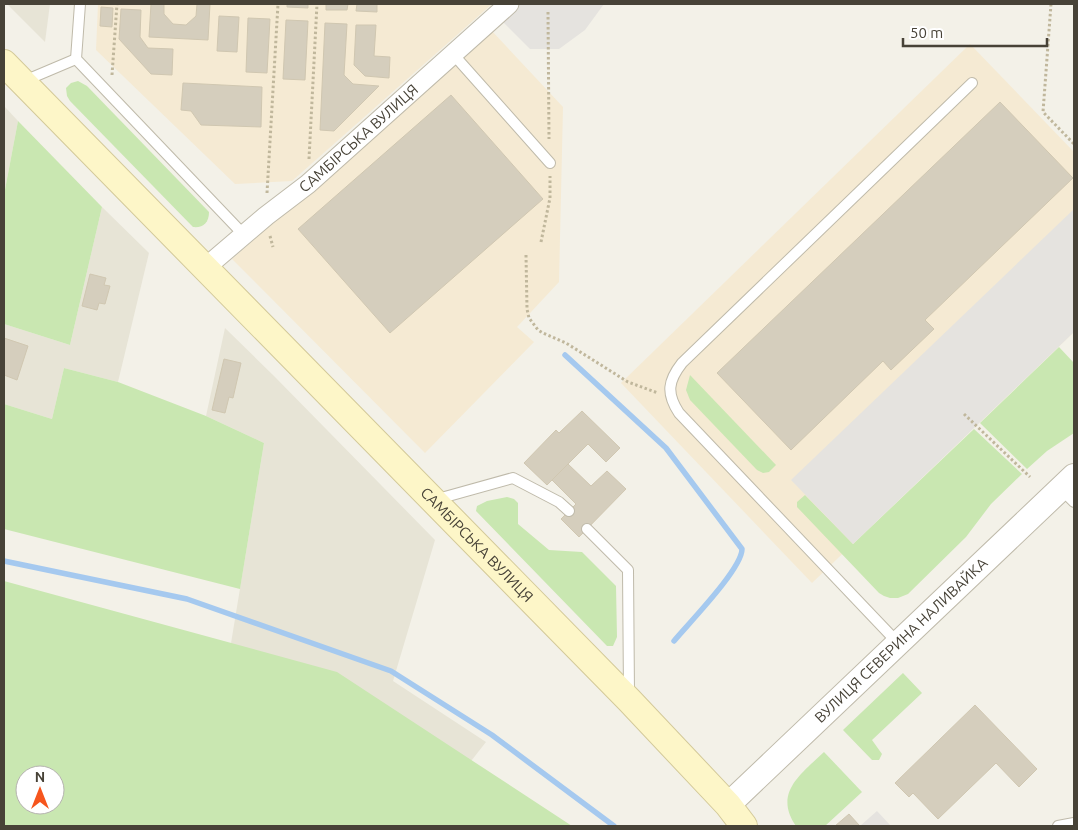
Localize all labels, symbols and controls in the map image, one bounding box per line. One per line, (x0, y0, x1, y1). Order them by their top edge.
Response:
scale bar (903, 15, 1047, 47)
text: 50 m (910, 24, 943, 41)
street label: САМБІРСЬКА ВУЛИЦЯ (296, 81, 421, 196)
street label: САМБІРСЬКА ВУЛИЦЯ (417, 484, 537, 605)
street label: ВУЛИЦЯ СЕВЕРИНА НАЛИВАЙКА (811, 554, 991, 726)
north arrow (15, 765, 65, 815)
text: N (35, 769, 45, 785)

